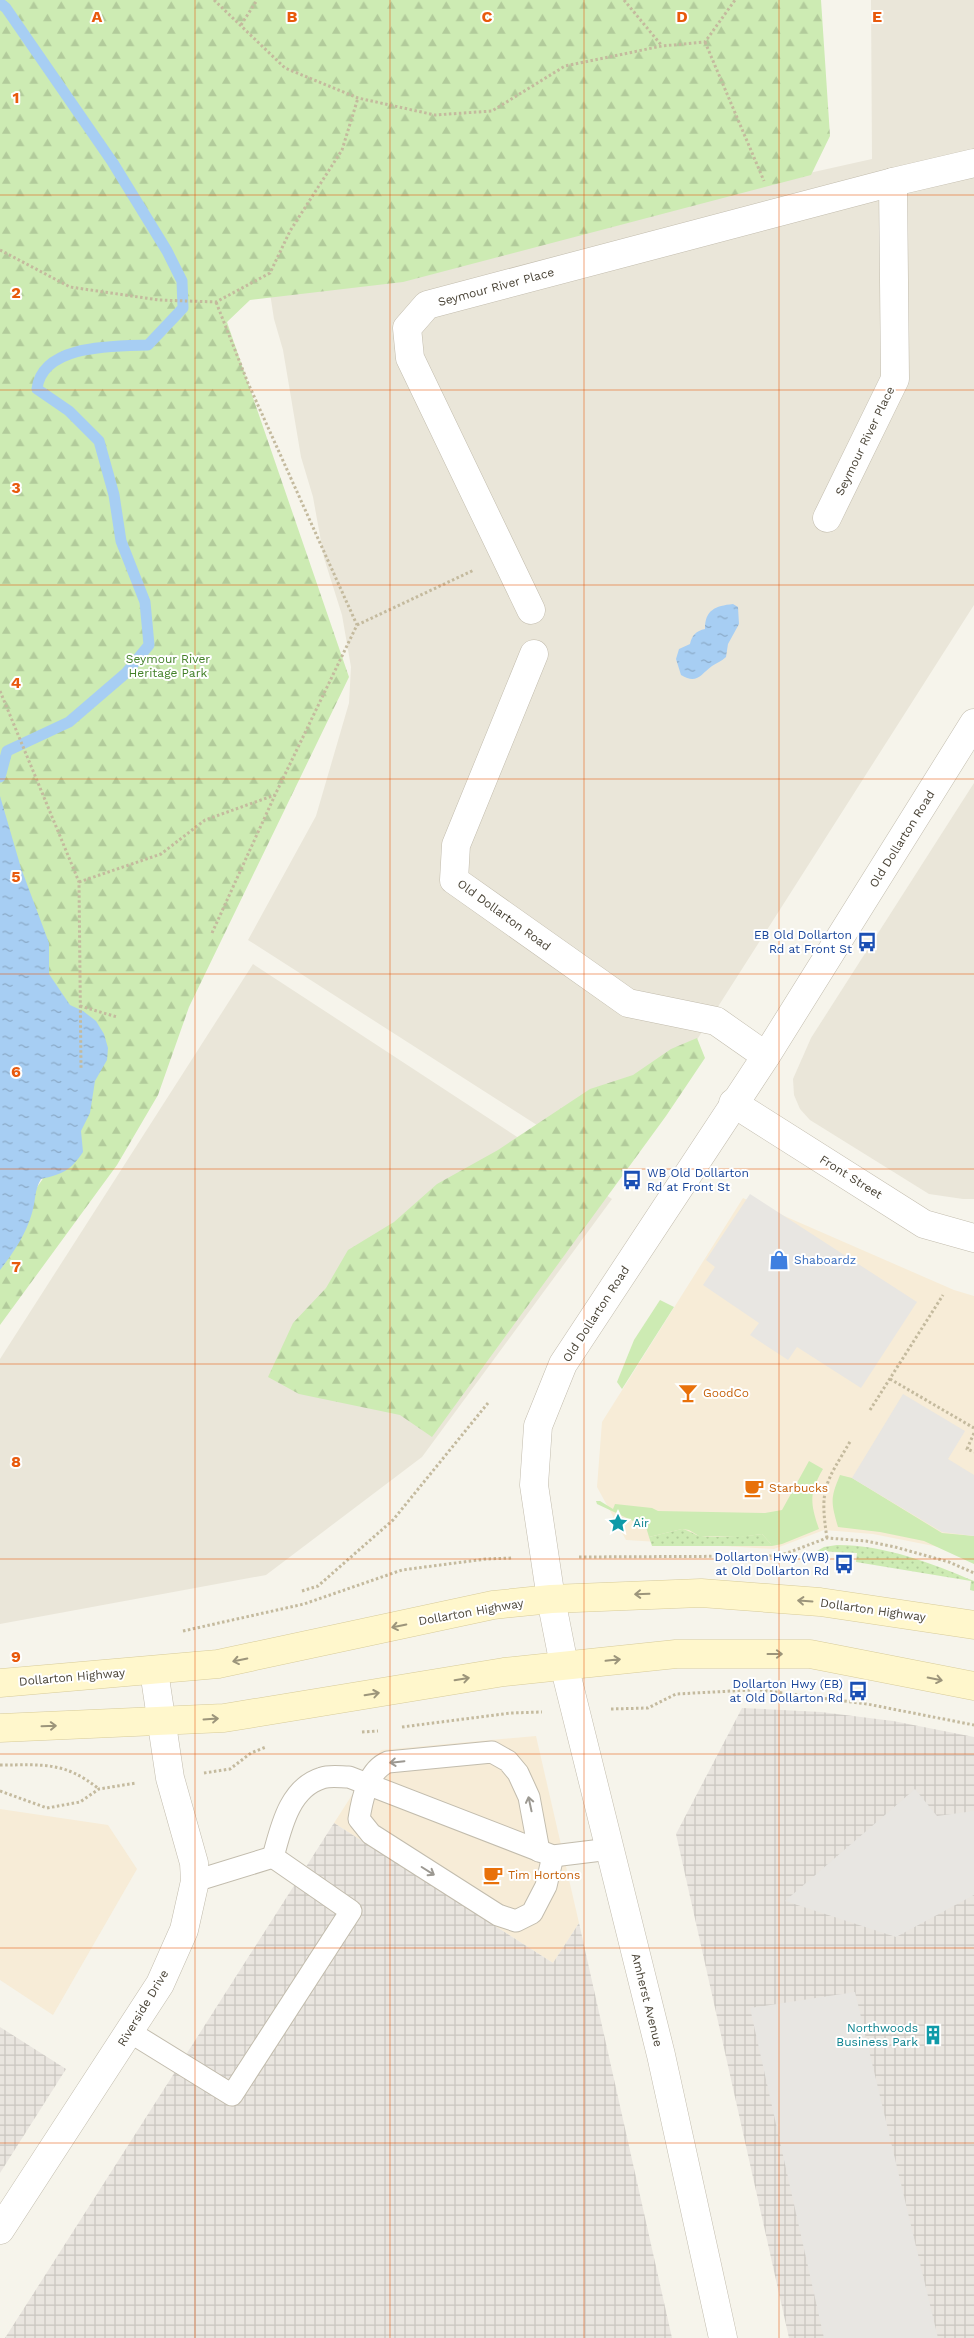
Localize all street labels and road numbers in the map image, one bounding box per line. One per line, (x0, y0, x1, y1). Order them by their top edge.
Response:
street label: Seymour River Place (436, 265, 556, 309)
street label: Seymour River Place (832, 384, 898, 498)
street label: Old Dollarton Road (866, 788, 938, 890)
street label: Old Dollarton Road (455, 876, 553, 954)
street label: Front Street (817, 1152, 885, 1202)
street label: Old Dollarton Road (560, 1263, 632, 1365)
street label: Dollarton Highway (417, 1596, 525, 1628)
street label: Dollarton Highway (819, 1596, 928, 1624)
street label: Dollarton Highway (18, 1665, 126, 1689)
street label: Amherst Avenue (629, 1952, 665, 2048)
street label: Riverside Drive (115, 1967, 171, 2049)

